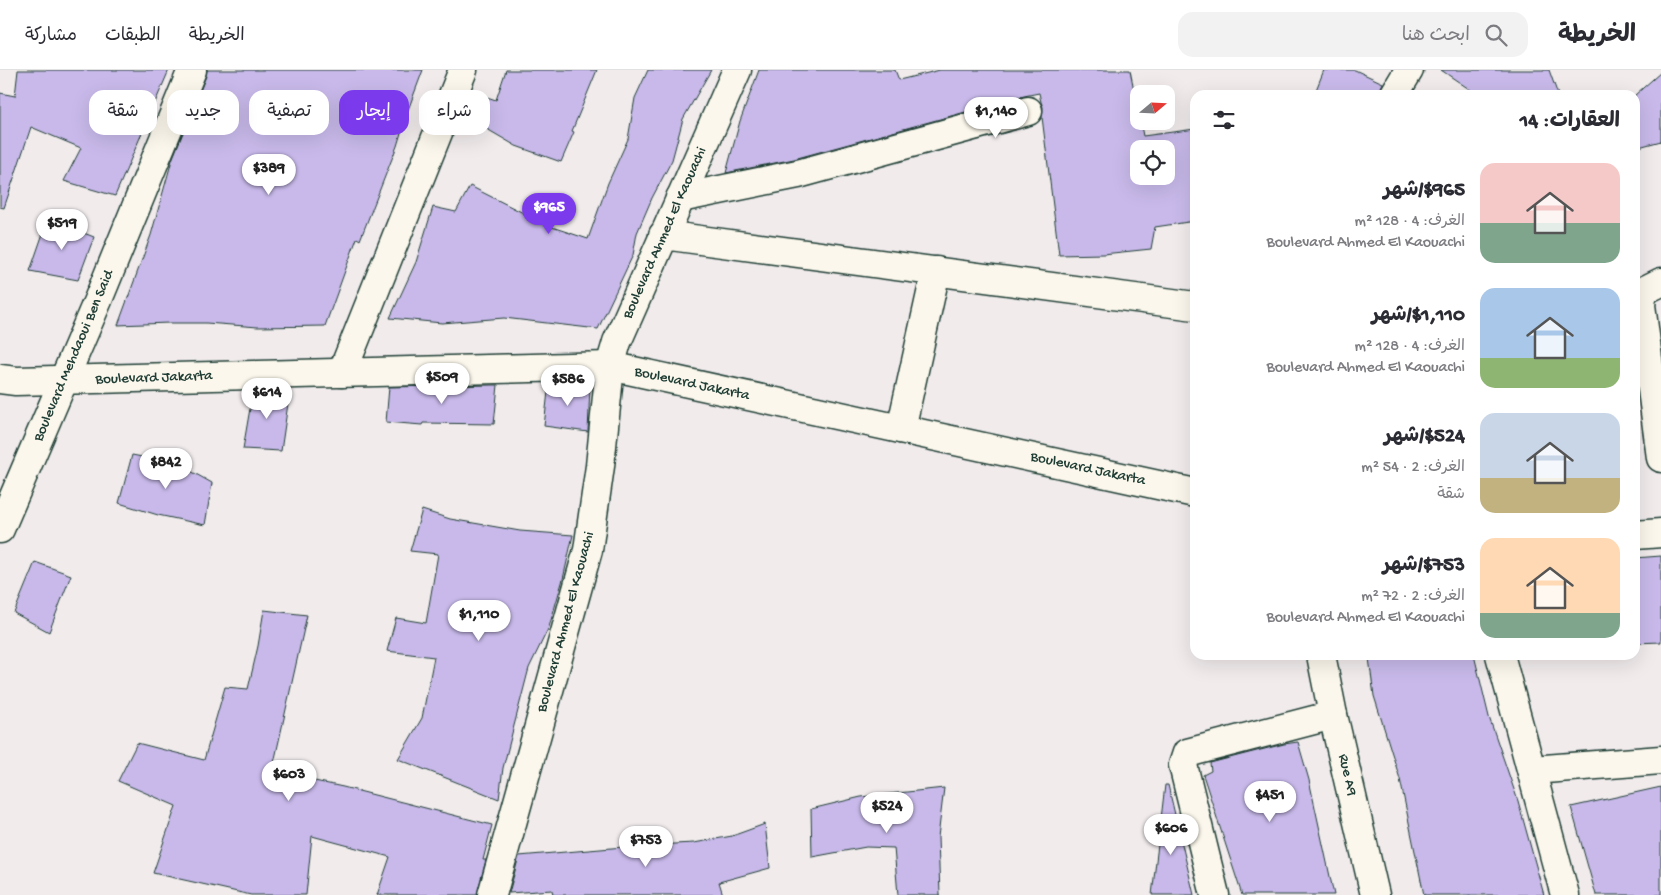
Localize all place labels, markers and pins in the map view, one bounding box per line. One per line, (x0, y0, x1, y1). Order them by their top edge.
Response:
pin: $1,140 (955, 97, 1037, 139)
pin: $389 (239, 154, 299, 196)
pin: $965 (519, 192, 579, 235)
pin: $519 (32, 208, 92, 251)
pin: $509 (412, 362, 472, 405)
pin: $586 (538, 364, 598, 407)
pin: $614 (237, 378, 297, 420)
pin: $842 (136, 448, 196, 490)
pin: $1,110 (438, 600, 520, 642)
pin: $603 (259, 760, 319, 802)
pin: $451 (1240, 780, 1300, 823)
pin: $524 (857, 792, 917, 834)
pin: $606 (1141, 814, 1201, 856)
pin: $753 (616, 826, 676, 868)

